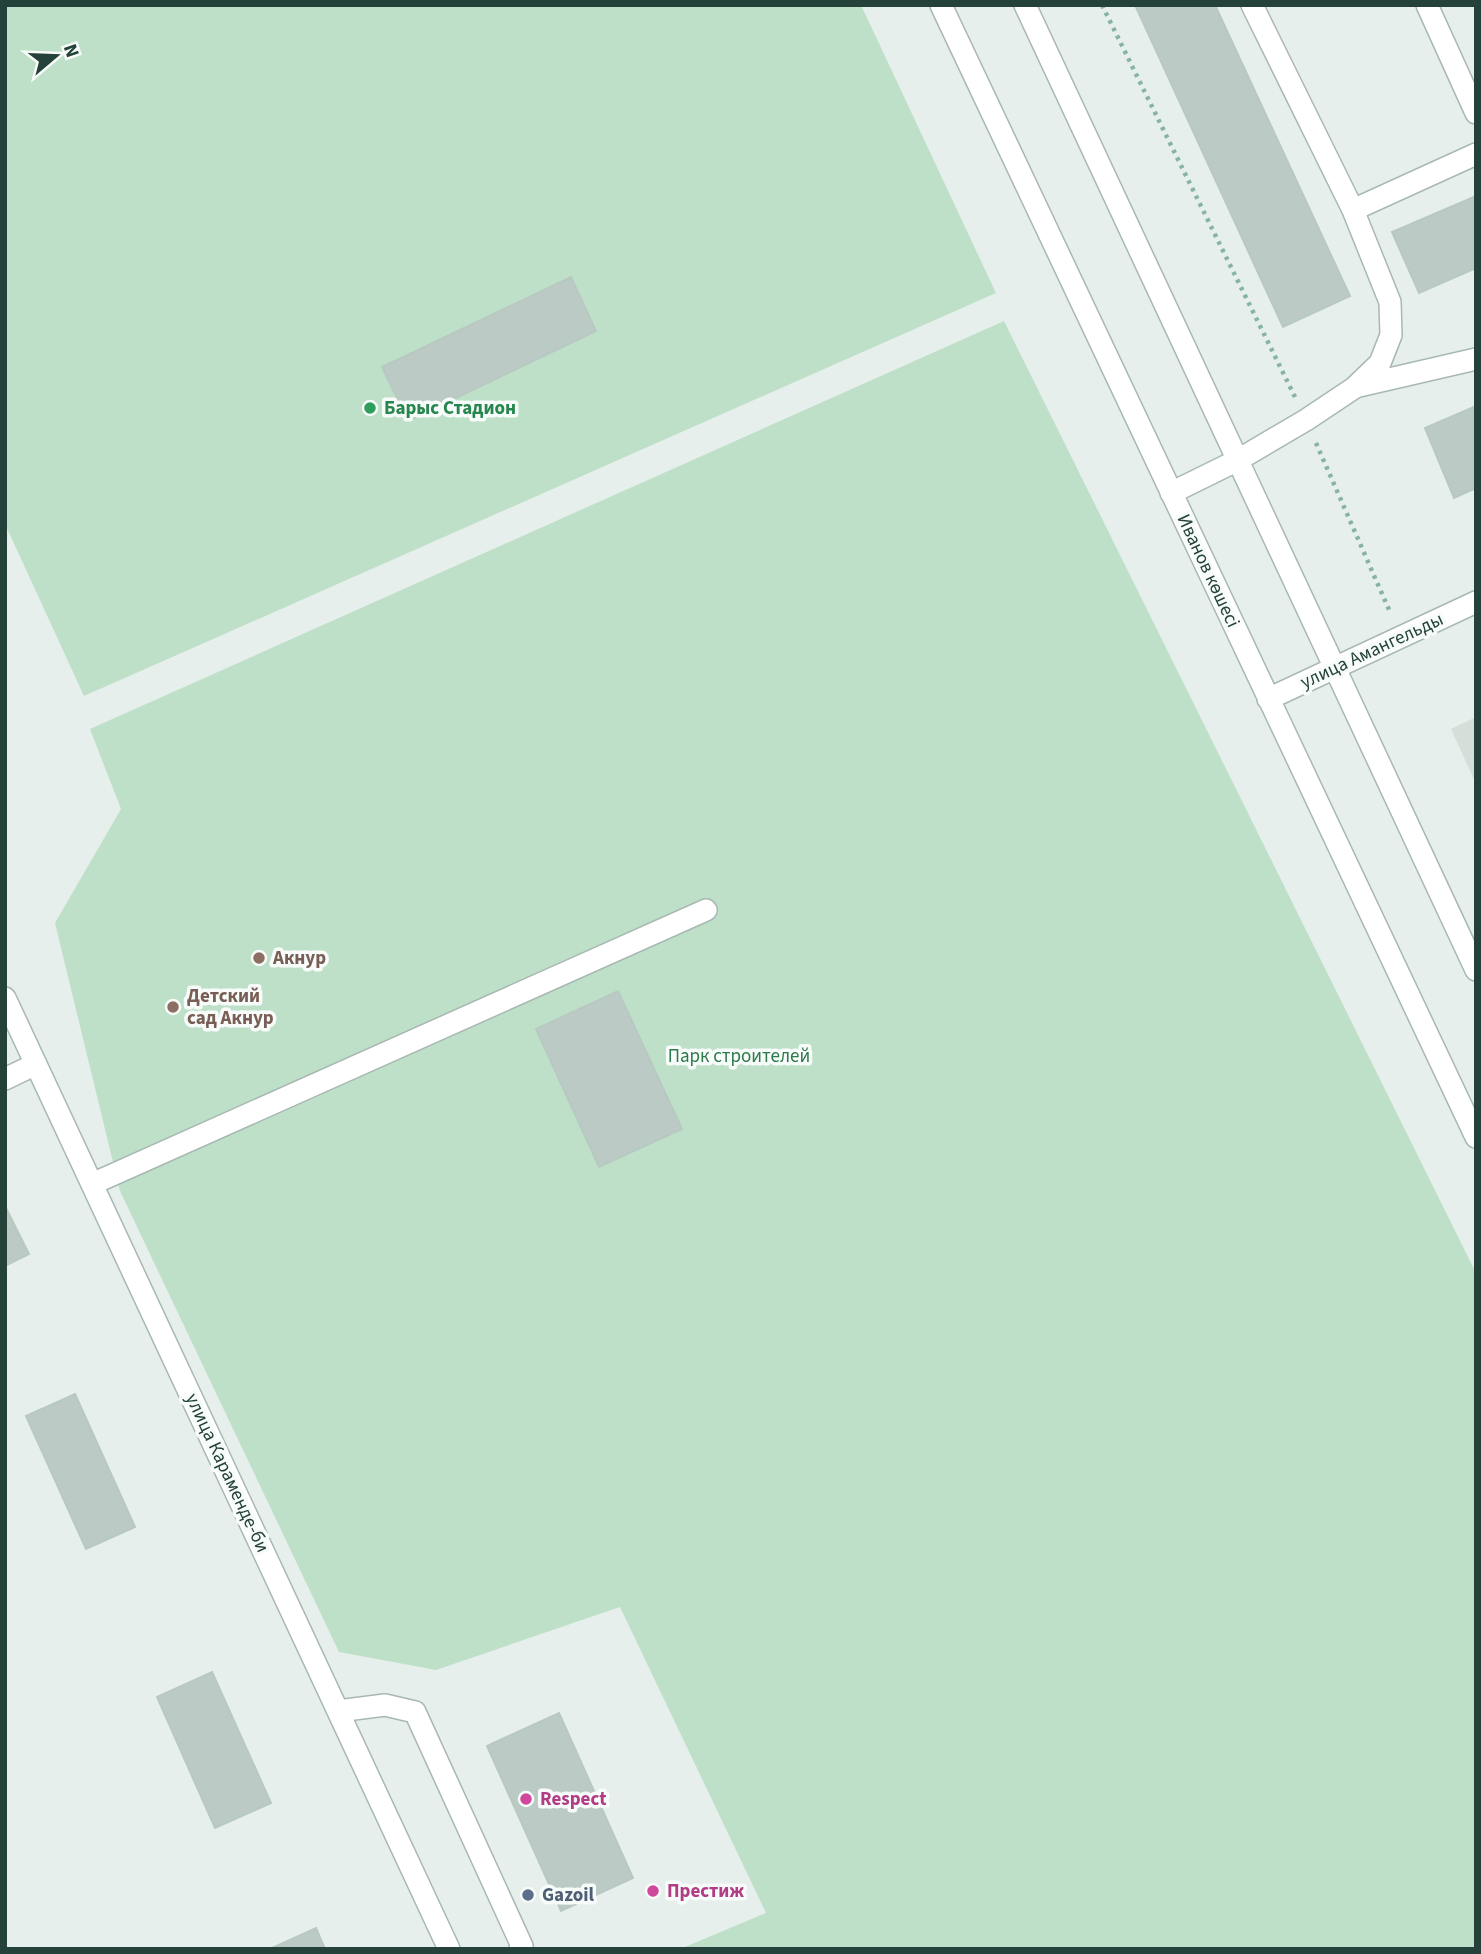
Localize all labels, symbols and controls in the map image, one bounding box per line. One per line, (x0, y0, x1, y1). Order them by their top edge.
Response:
north arrow (21, 21, 91, 91)
text: N (56, 41, 85, 61)
place label: Барыс Стадион (384, 395, 516, 422)
marker: Барыс Стадион (362, 400, 378, 416)
street label: Иванов көшесі (1170, 510, 1246, 632)
street label: улица Амангельды (1296, 606, 1448, 696)
place label: Акнур (272, 945, 326, 972)
marker: Акнур (251, 950, 267, 966)
place label: Детский сад Акнур (187, 983, 274, 1032)
marker: Детский сад Акнур (165, 999, 181, 1015)
park label: Парк строителей (668, 1043, 810, 1070)
street label: улица Караменде-би (178, 1389, 276, 1557)
place label: Respect (540, 1786, 606, 1813)
marker: Respect (518, 1791, 534, 1807)
place label: Престиж (667, 1878, 744, 1905)
place label: Gazoil (542, 1882, 594, 1909)
marker: Престиж (645, 1883, 661, 1899)
marker: Gazoil (520, 1887, 536, 1903)

